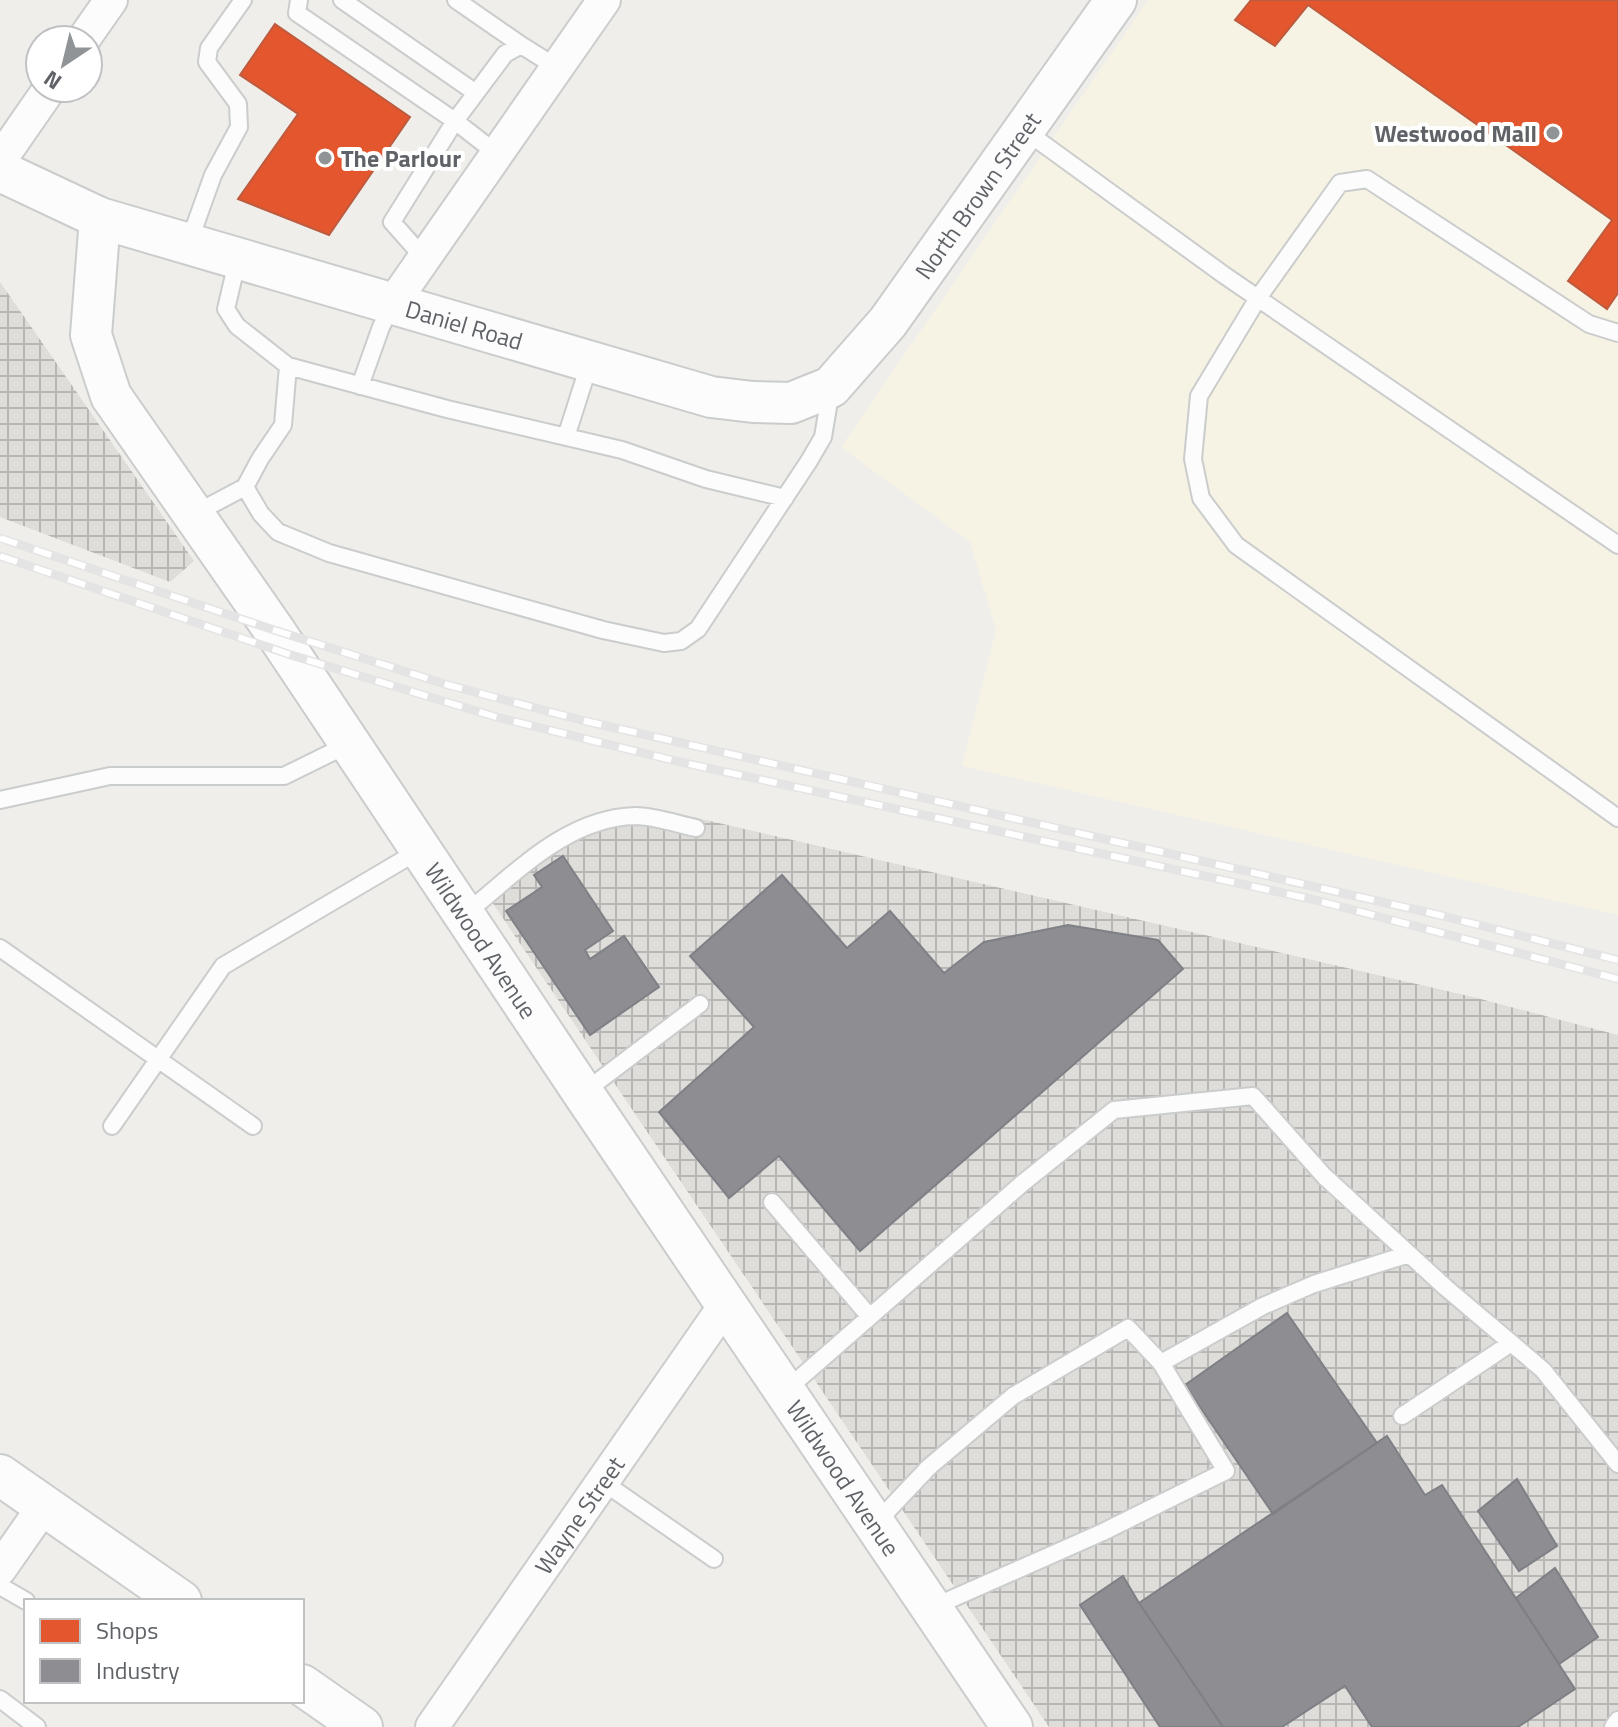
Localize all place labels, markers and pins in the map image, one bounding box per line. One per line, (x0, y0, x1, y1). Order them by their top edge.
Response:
place label: Westwood Mall (1374, 115, 1537, 151)
marker: Westwood Mall (1544, 124, 1562, 142)
place label: The Parlour (341, 140, 461, 176)
marker: The Parlour (316, 149, 334, 167)

